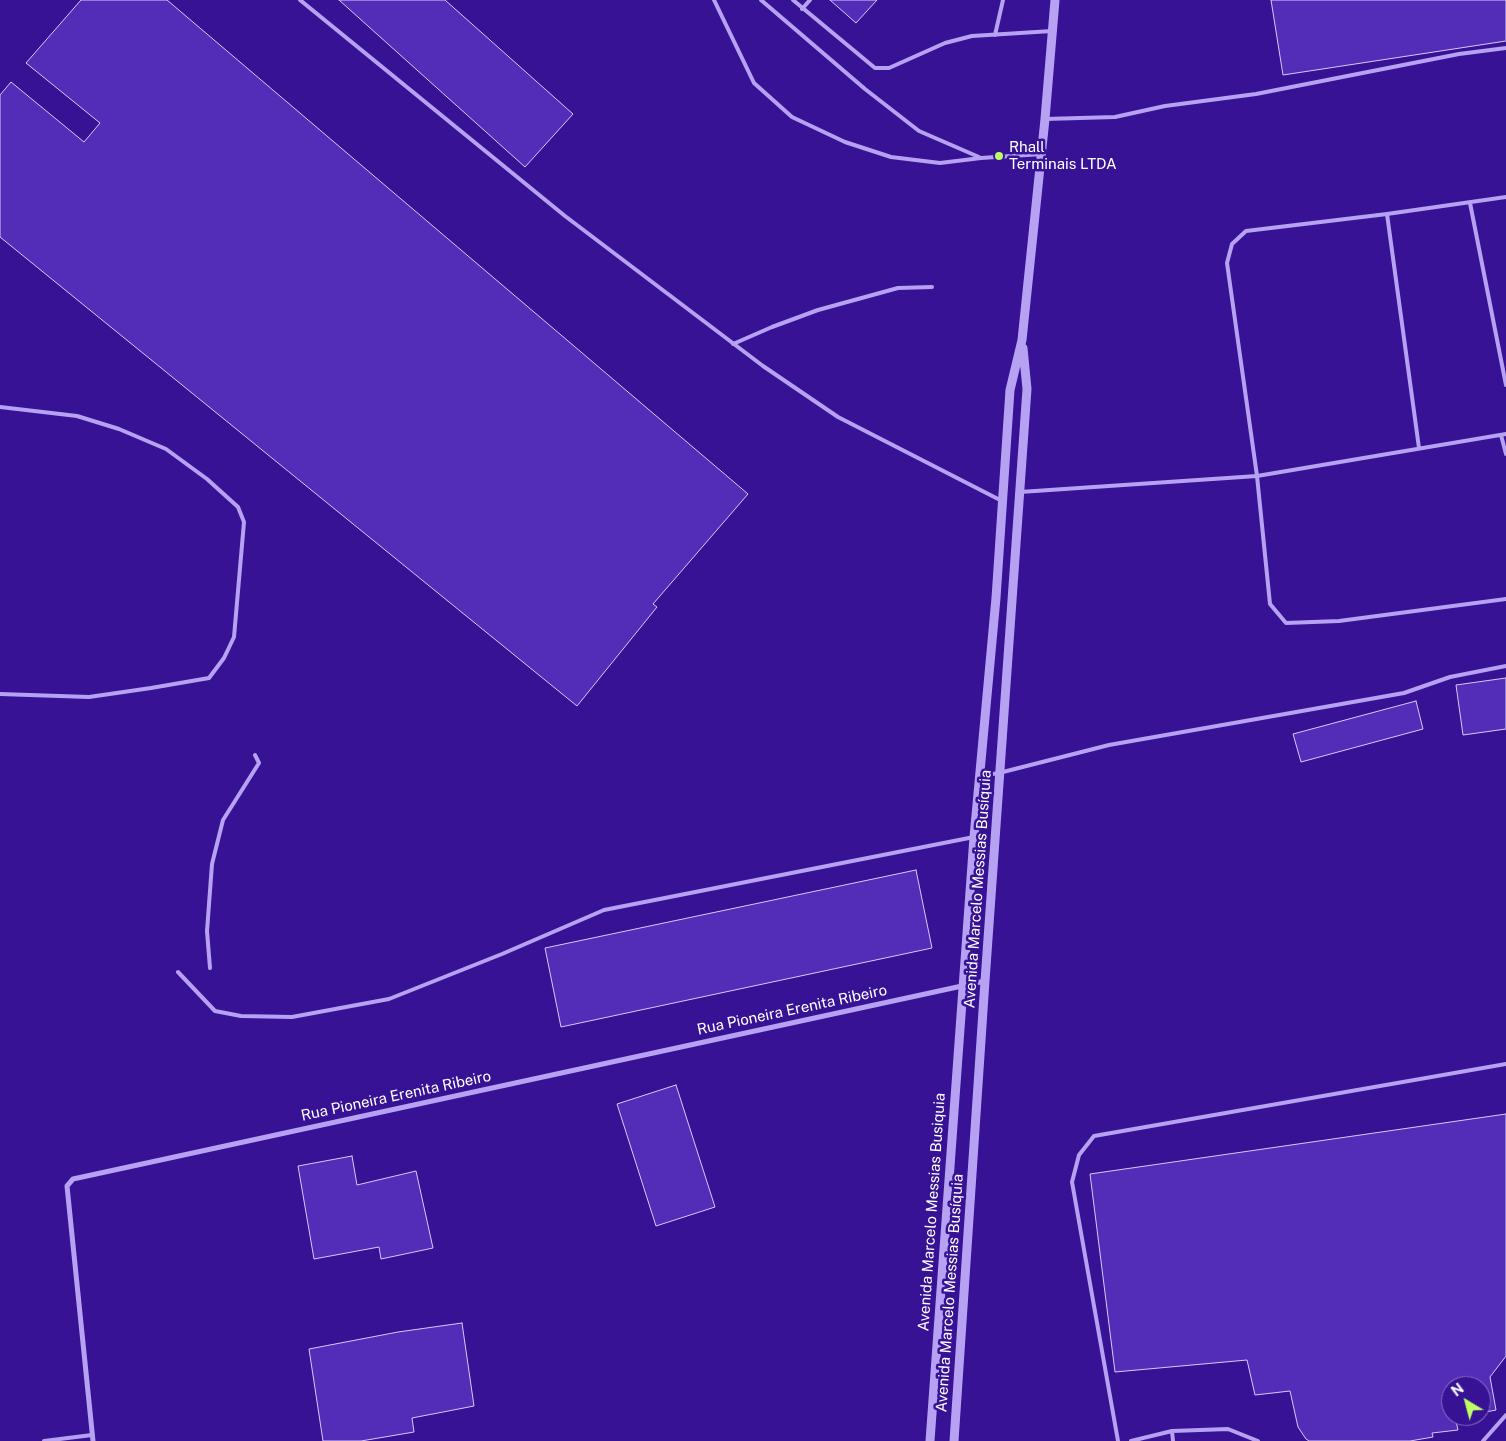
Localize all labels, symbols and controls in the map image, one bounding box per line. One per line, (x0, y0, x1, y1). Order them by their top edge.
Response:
place label: Rhall Terminais LTDA (1009, 138, 1117, 173)
marker: Rhall Terminais LTDA (993, 150, 1005, 162)
street label: Avenida Marcelo Messias Busíquia (961, 769, 995, 1009)
street label: Rua Pioneira Erenita Ribeiro (695, 981, 889, 1039)
street label: Rua Pioneira Erenita Ribeiro (299, 1067, 493, 1125)
street label: Avenida Marcelo Messias Busiquia (915, 1092, 949, 1332)
street label: Avenida Marcelo Messias Busíquia (933, 1173, 967, 1413)
north arrow (1441, 1376, 1491, 1426)
text: N (1448, 1380, 1467, 1400)

